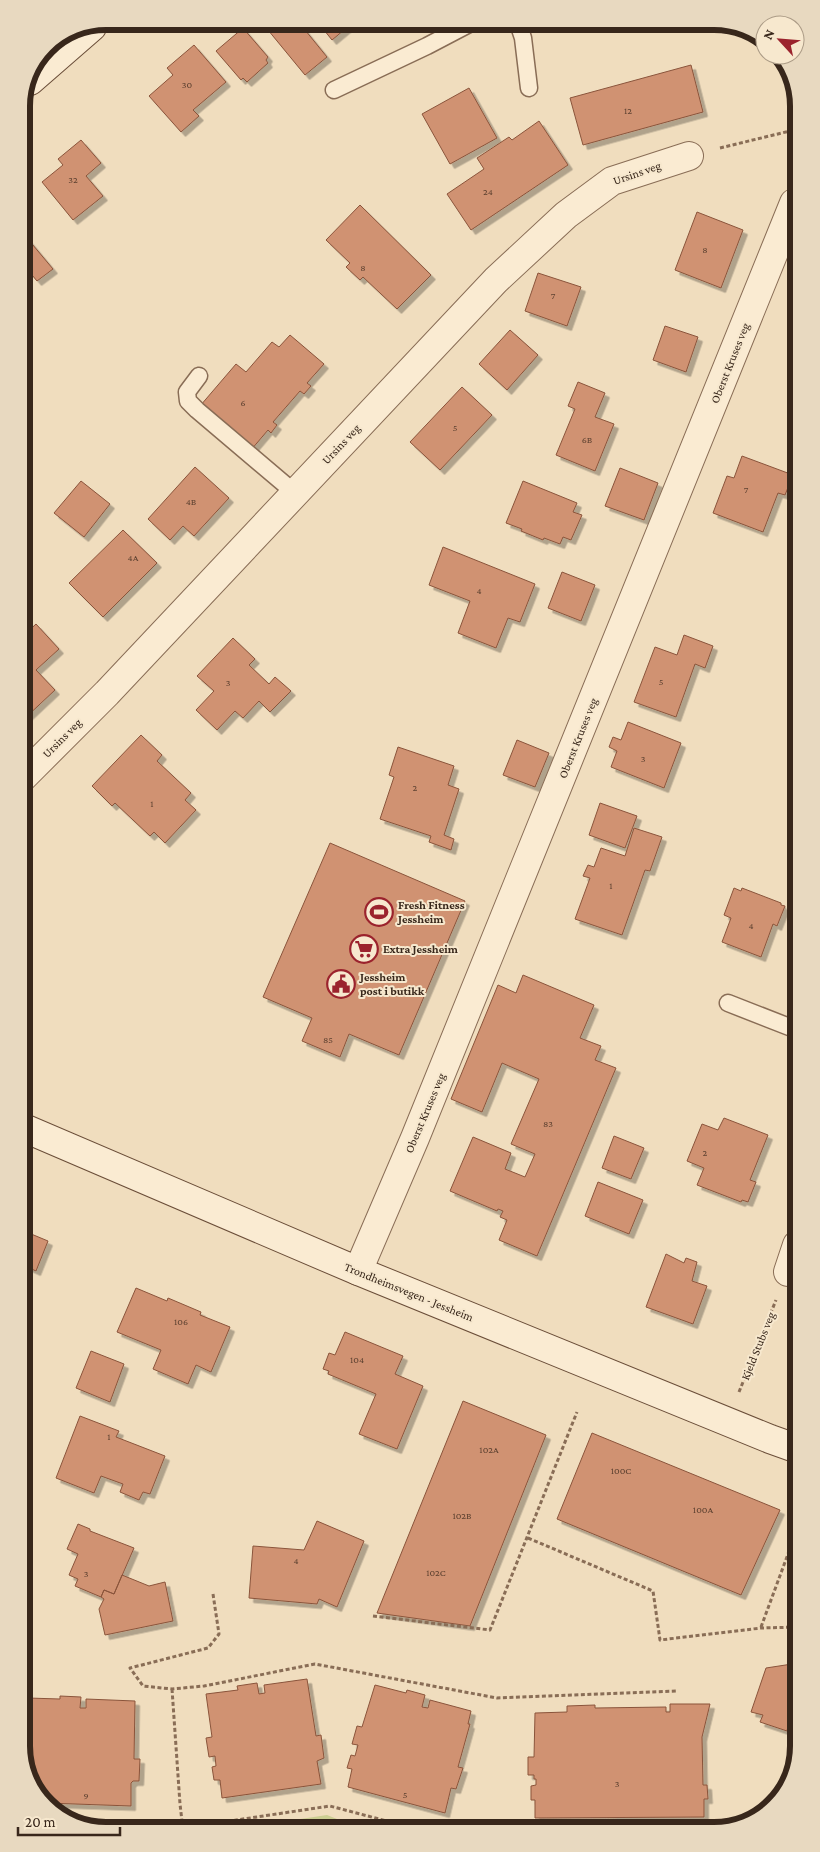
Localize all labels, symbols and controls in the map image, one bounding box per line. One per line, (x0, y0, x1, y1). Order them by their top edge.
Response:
north arrow (755, 15, 805, 65)
text: N (759, 26, 778, 42)
house number: 30 (182, 79, 193, 90)
house number: 12 (624, 105, 632, 116)
street label: Ursins veg (611, 158, 663, 188)
house number: 32 (68, 174, 78, 185)
house number: 24 (483, 186, 493, 197)
house number: 8 (702, 244, 708, 255)
house number: 8 (360, 262, 366, 273)
house number: 7 (551, 290, 556, 301)
street label: Oberst Kruses veg (707, 321, 753, 405)
house number: 6 (240, 397, 246, 408)
street label: Ursins veg (319, 421, 363, 467)
house number: 5 (453, 422, 458, 433)
house number: 6B (582, 434, 593, 445)
house number: 7 (744, 484, 749, 495)
house number: 4B (186, 496, 197, 507)
house number: 4A (128, 552, 139, 563)
house number: 4 (476, 585, 482, 596)
house number: 5 (659, 676, 664, 687)
house number: 3 (226, 677, 231, 688)
street label: Oberst Kruses veg (555, 696, 601, 780)
street label: Ursins veg (39, 715, 85, 761)
house number: 3 (641, 753, 646, 764)
house number: 2 (413, 782, 418, 793)
house number: 1 (150, 798, 154, 809)
house number: 1 (609, 880, 613, 891)
sports icon: Fresh Fitness Jessheim (364, 897, 394, 927)
place label: Fresh Fitness Jessheim (396, 898, 465, 926)
house number: 4 (748, 920, 754, 931)
supermarket icon: Extra Jessheim (349, 934, 379, 964)
place label: Extra Jessheim (383, 942, 459, 956)
public building icon: Jessheim post i butikk (326, 969, 356, 999)
place label: Jessheim post i butikk (358, 970, 425, 998)
house number: 85 (323, 1034, 333, 1045)
street label: Oberst Kruses veg (402, 1071, 448, 1155)
house number: 83 (543, 1118, 553, 1129)
house number: 2 (703, 1147, 708, 1158)
street label: Trondheimsvegen - Jessheim (342, 1260, 476, 1325)
street label: Kjeld Stubs veg (738, 1310, 778, 1382)
house number: 106 (174, 1316, 188, 1327)
house number: 104 (350, 1354, 364, 1365)
house number: 1 (107, 1431, 111, 1442)
house number: 102A (479, 1444, 499, 1455)
house number: 100C (611, 1465, 631, 1476)
house number: 100A (693, 1504, 713, 1515)
house number: 102B (452, 1510, 472, 1521)
house number: 4 (293, 1555, 299, 1566)
house number: 102C (426, 1567, 446, 1578)
house number: 3 (84, 1568, 89, 1579)
house number: 3 (615, 1778, 620, 1789)
house number: 5 (403, 1789, 408, 1800)
house number: 9 (83, 1790, 89, 1801)
scale bar (18, 1804, 120, 1836)
text: 20 m (25, 1814, 56, 1830)

